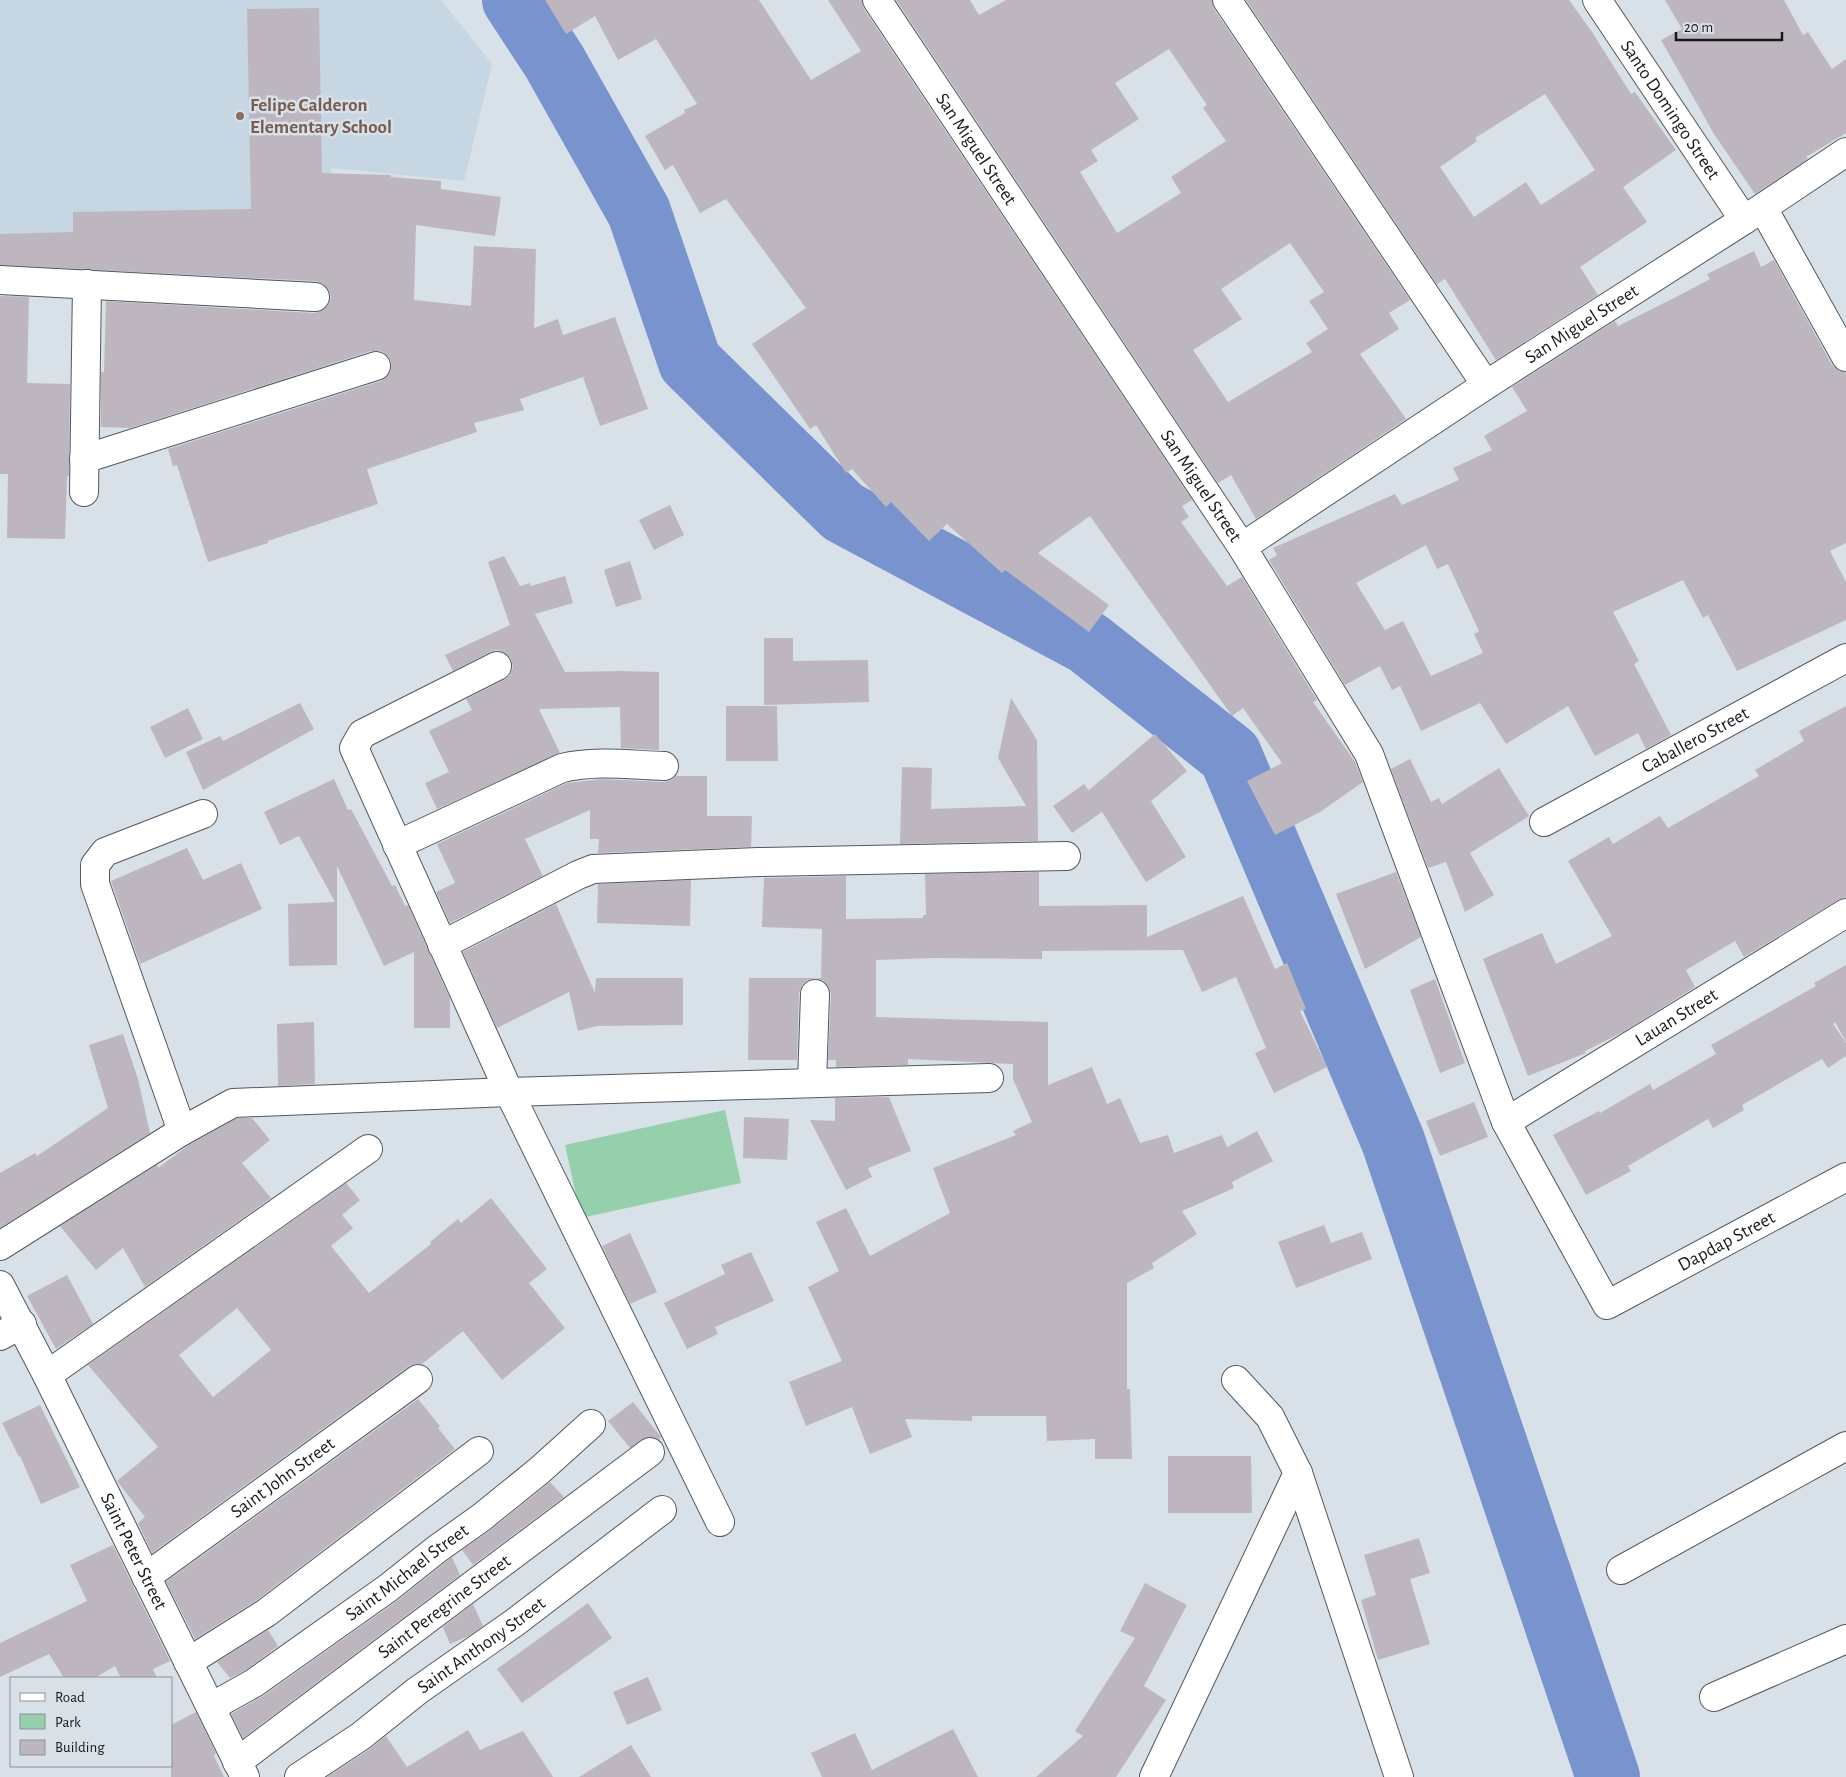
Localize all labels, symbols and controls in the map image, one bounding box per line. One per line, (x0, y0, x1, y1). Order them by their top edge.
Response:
scale bar (1676, 10, 1782, 42)
text: 20 m (1684, 20, 1713, 35)
street label: Santo Domingo Street (1617, 37, 1723, 183)
street label: San Miguel Street (932, 90, 1020, 208)
place label: Felipe Calderon Elementary School (250, 96, 392, 137)
marker: Felipe Calderon Elementary School (234, 110, 246, 122)
street label: San Miguel Street (1522, 281, 1642, 367)
street label: San Miguel Street (1157, 426, 1245, 545)
street label: Caballero Street (1638, 703, 1752, 777)
street label: Lauan Street (1632, 985, 1721, 1050)
street label: Dapdap Street (1675, 1207, 1778, 1275)
street label: Saint John Street (227, 1434, 338, 1521)
street label: Saint Peter Street (97, 1490, 170, 1613)
street label: Saint Michael Street (342, 1520, 472, 1624)
street label: Saint Peregrine Street (374, 1551, 514, 1662)
street label: Saint Anthony Street (414, 1593, 549, 1697)
legend (10, 1677, 172, 1767)
text: Road (55, 1690, 85, 1705)
text: Park (55, 1715, 81, 1730)
text: Building (55, 1740, 105, 1755)

